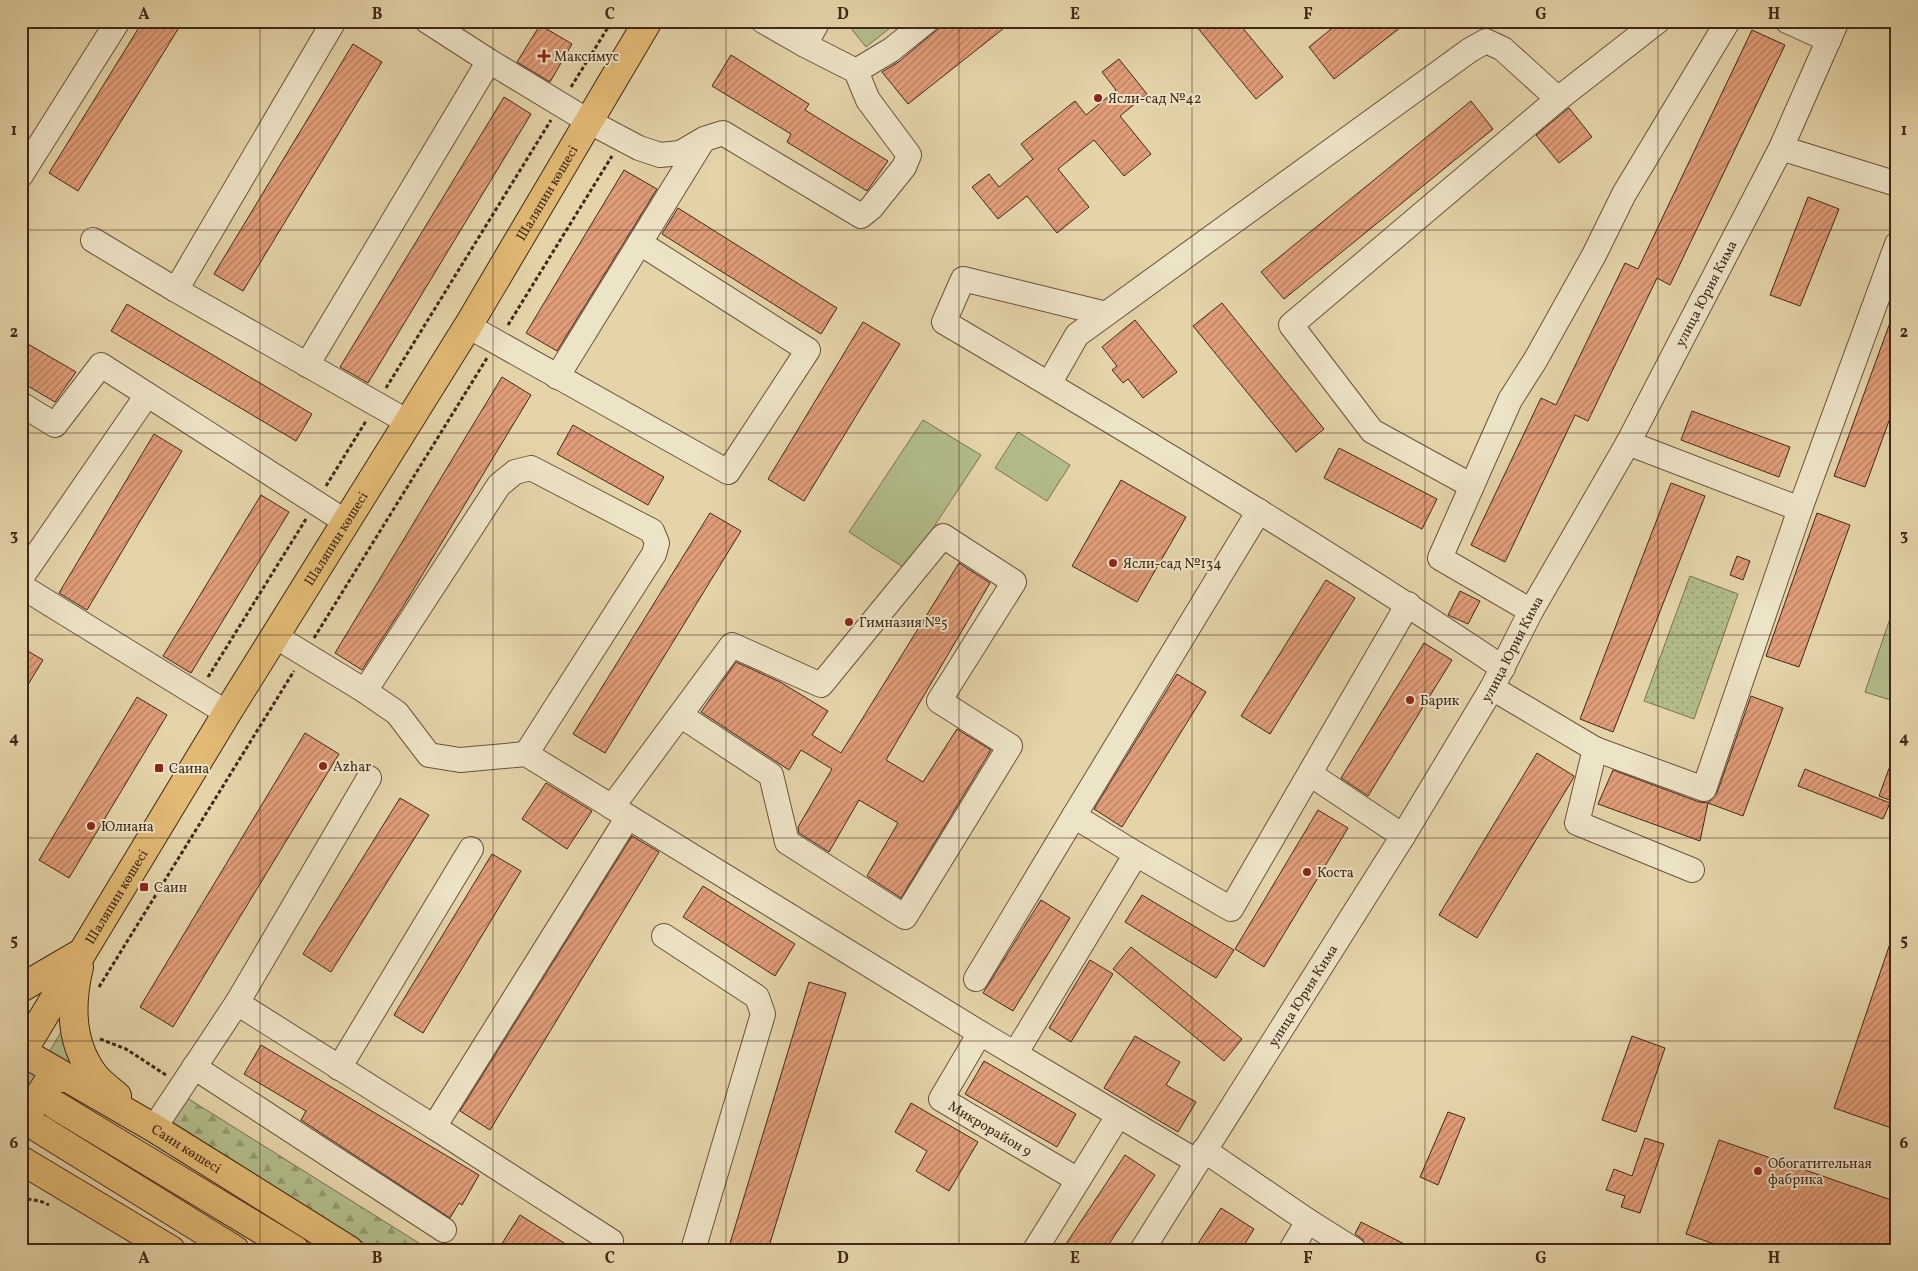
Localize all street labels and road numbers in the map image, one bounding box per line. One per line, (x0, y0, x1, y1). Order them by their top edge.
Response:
street label: Шаляпин көшесі (512, 142, 583, 245)
street label: улица Юрия Кима (1672, 238, 1742, 350)
street label: Шаляпин көшесі (300, 489, 373, 590)
street label: улица Юрия Кима (1478, 593, 1549, 706)
street label: Шаляпин көшесі (81, 846, 153, 948)
street label: улица Юрия Кима (1264, 941, 1343, 1051)
street label: Микрорайон 9 (944, 1097, 1035, 1162)
street label: Саин көшесі (147, 1120, 224, 1179)

